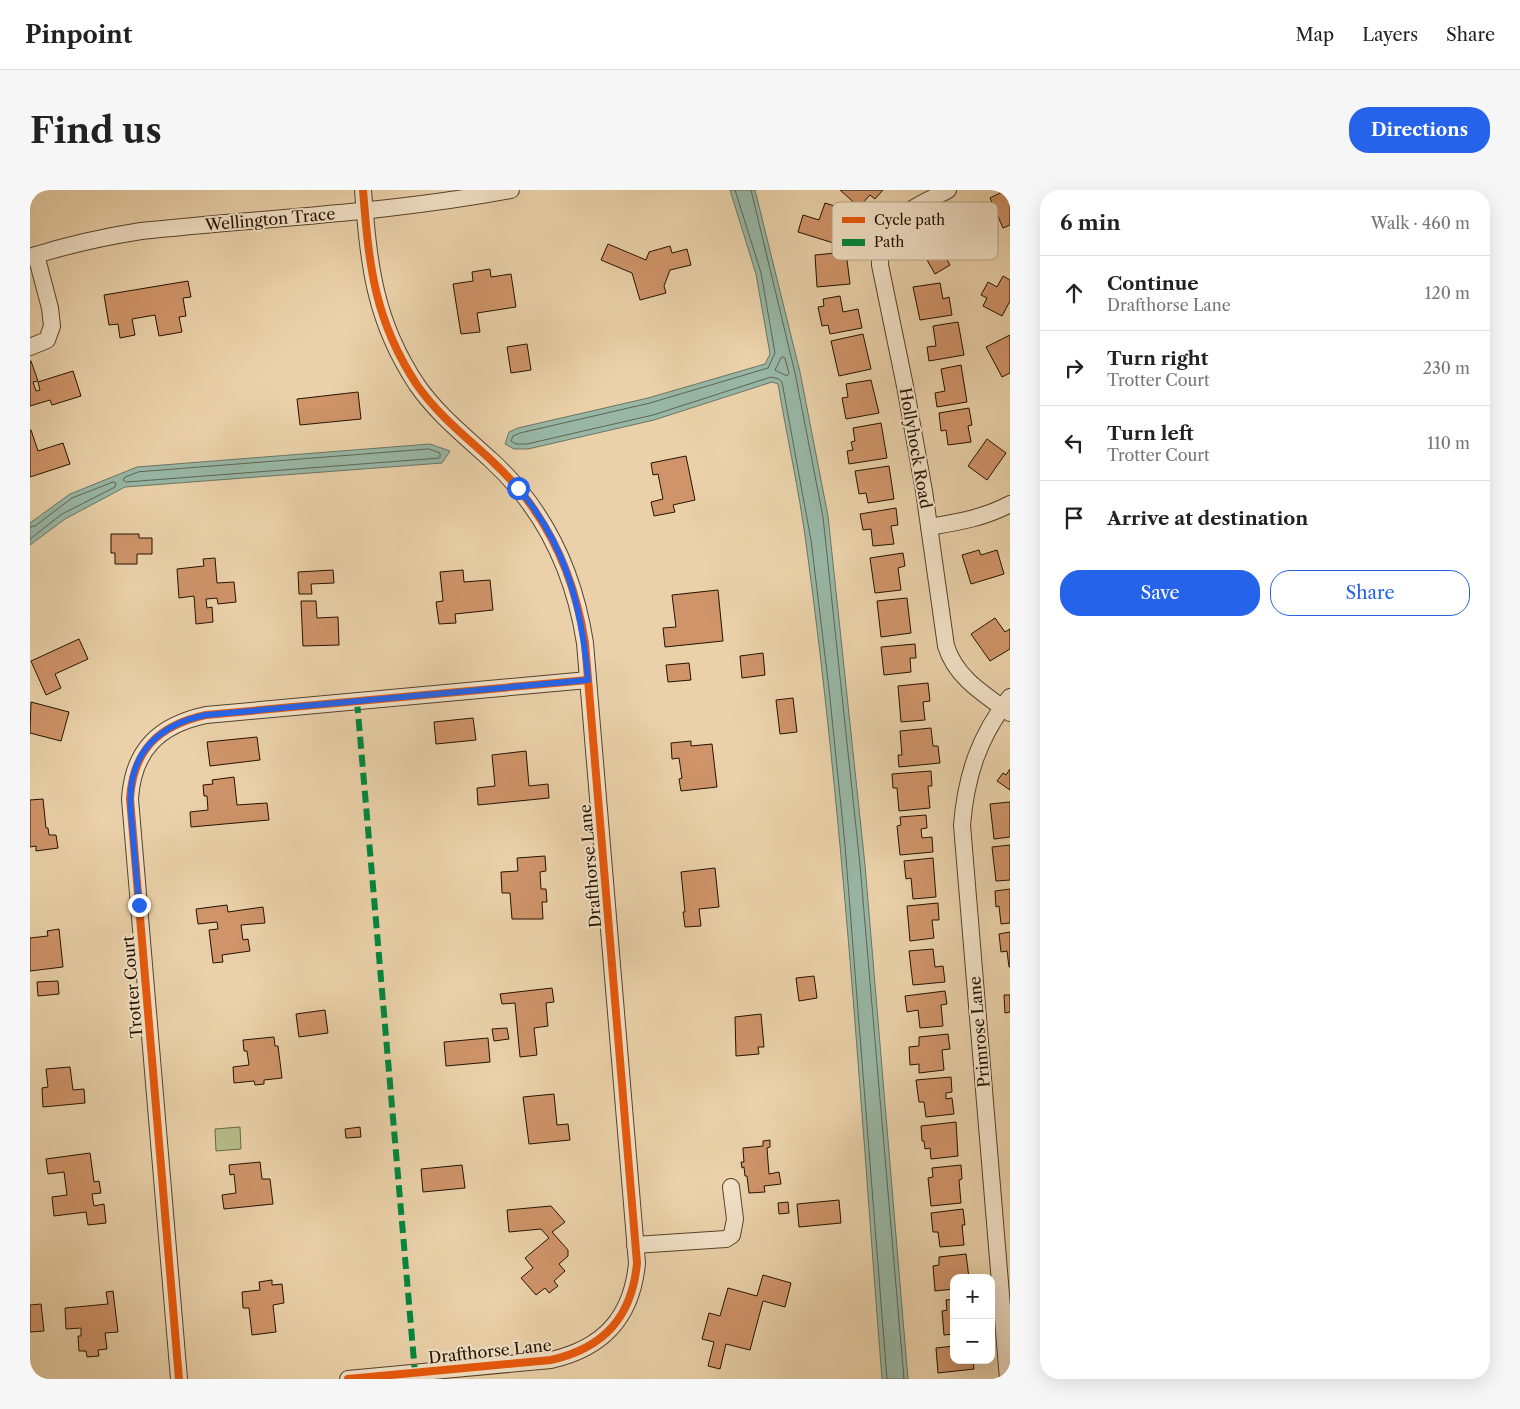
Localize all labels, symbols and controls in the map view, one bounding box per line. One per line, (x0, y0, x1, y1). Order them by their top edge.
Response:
text: Pinpoint (25, 20, 132, 49)
text: Map (1296, 24, 1334, 46)
text: Layers (1362, 24, 1418, 46)
text: Share (1446, 24, 1495, 46)
button: Directions (1349, 107, 1490, 153)
text: Find us (30, 109, 162, 152)
legend (832, 202, 998, 260)
street label: Wellington Trace (203, 203, 336, 235)
text: 6 min (1060, 210, 1121, 235)
text: Cycle path (874, 211, 945, 229)
text: Walk · 460 m (1371, 213, 1470, 233)
text: Path (874, 233, 904, 251)
text: Continue (1107, 272, 1199, 295)
icon: ahead (1060, 279, 1088, 307)
text: 120 m (1425, 283, 1470, 303)
text: Drafthorse Lane (1107, 295, 1231, 315)
text: Turn right (1107, 347, 1208, 370)
icon: right (1060, 354, 1088, 382)
text: 230 m (1423, 358, 1470, 378)
text: Trotter Court (1107, 370, 1210, 390)
street label: Hollyhock Road (896, 386, 937, 510)
text: Turn left (1107, 422, 1194, 445)
icon: left (1060, 429, 1088, 457)
text: 110 m (1427, 433, 1470, 453)
text: Trotter Court (1107, 445, 1210, 465)
route start (507, 477, 530, 500)
icon: arrive (1060, 504, 1088, 532)
text: Arrive at destination (1107, 507, 1308, 530)
button: Save (1060, 570, 1260, 616)
button: Share (1270, 570, 1470, 616)
street label: Drafthorse Lane (575, 803, 605, 929)
route end (128, 894, 151, 917)
street label: Trotter Court (118, 935, 146, 1039)
street label: Primrose Lane (964, 976, 994, 1088)
map controls (950, 1274, 995, 1364)
button: + (950, 1274, 995, 1319)
button: − (950, 1319, 995, 1364)
street label: Drafthorse Lane (427, 1335, 553, 1367)

